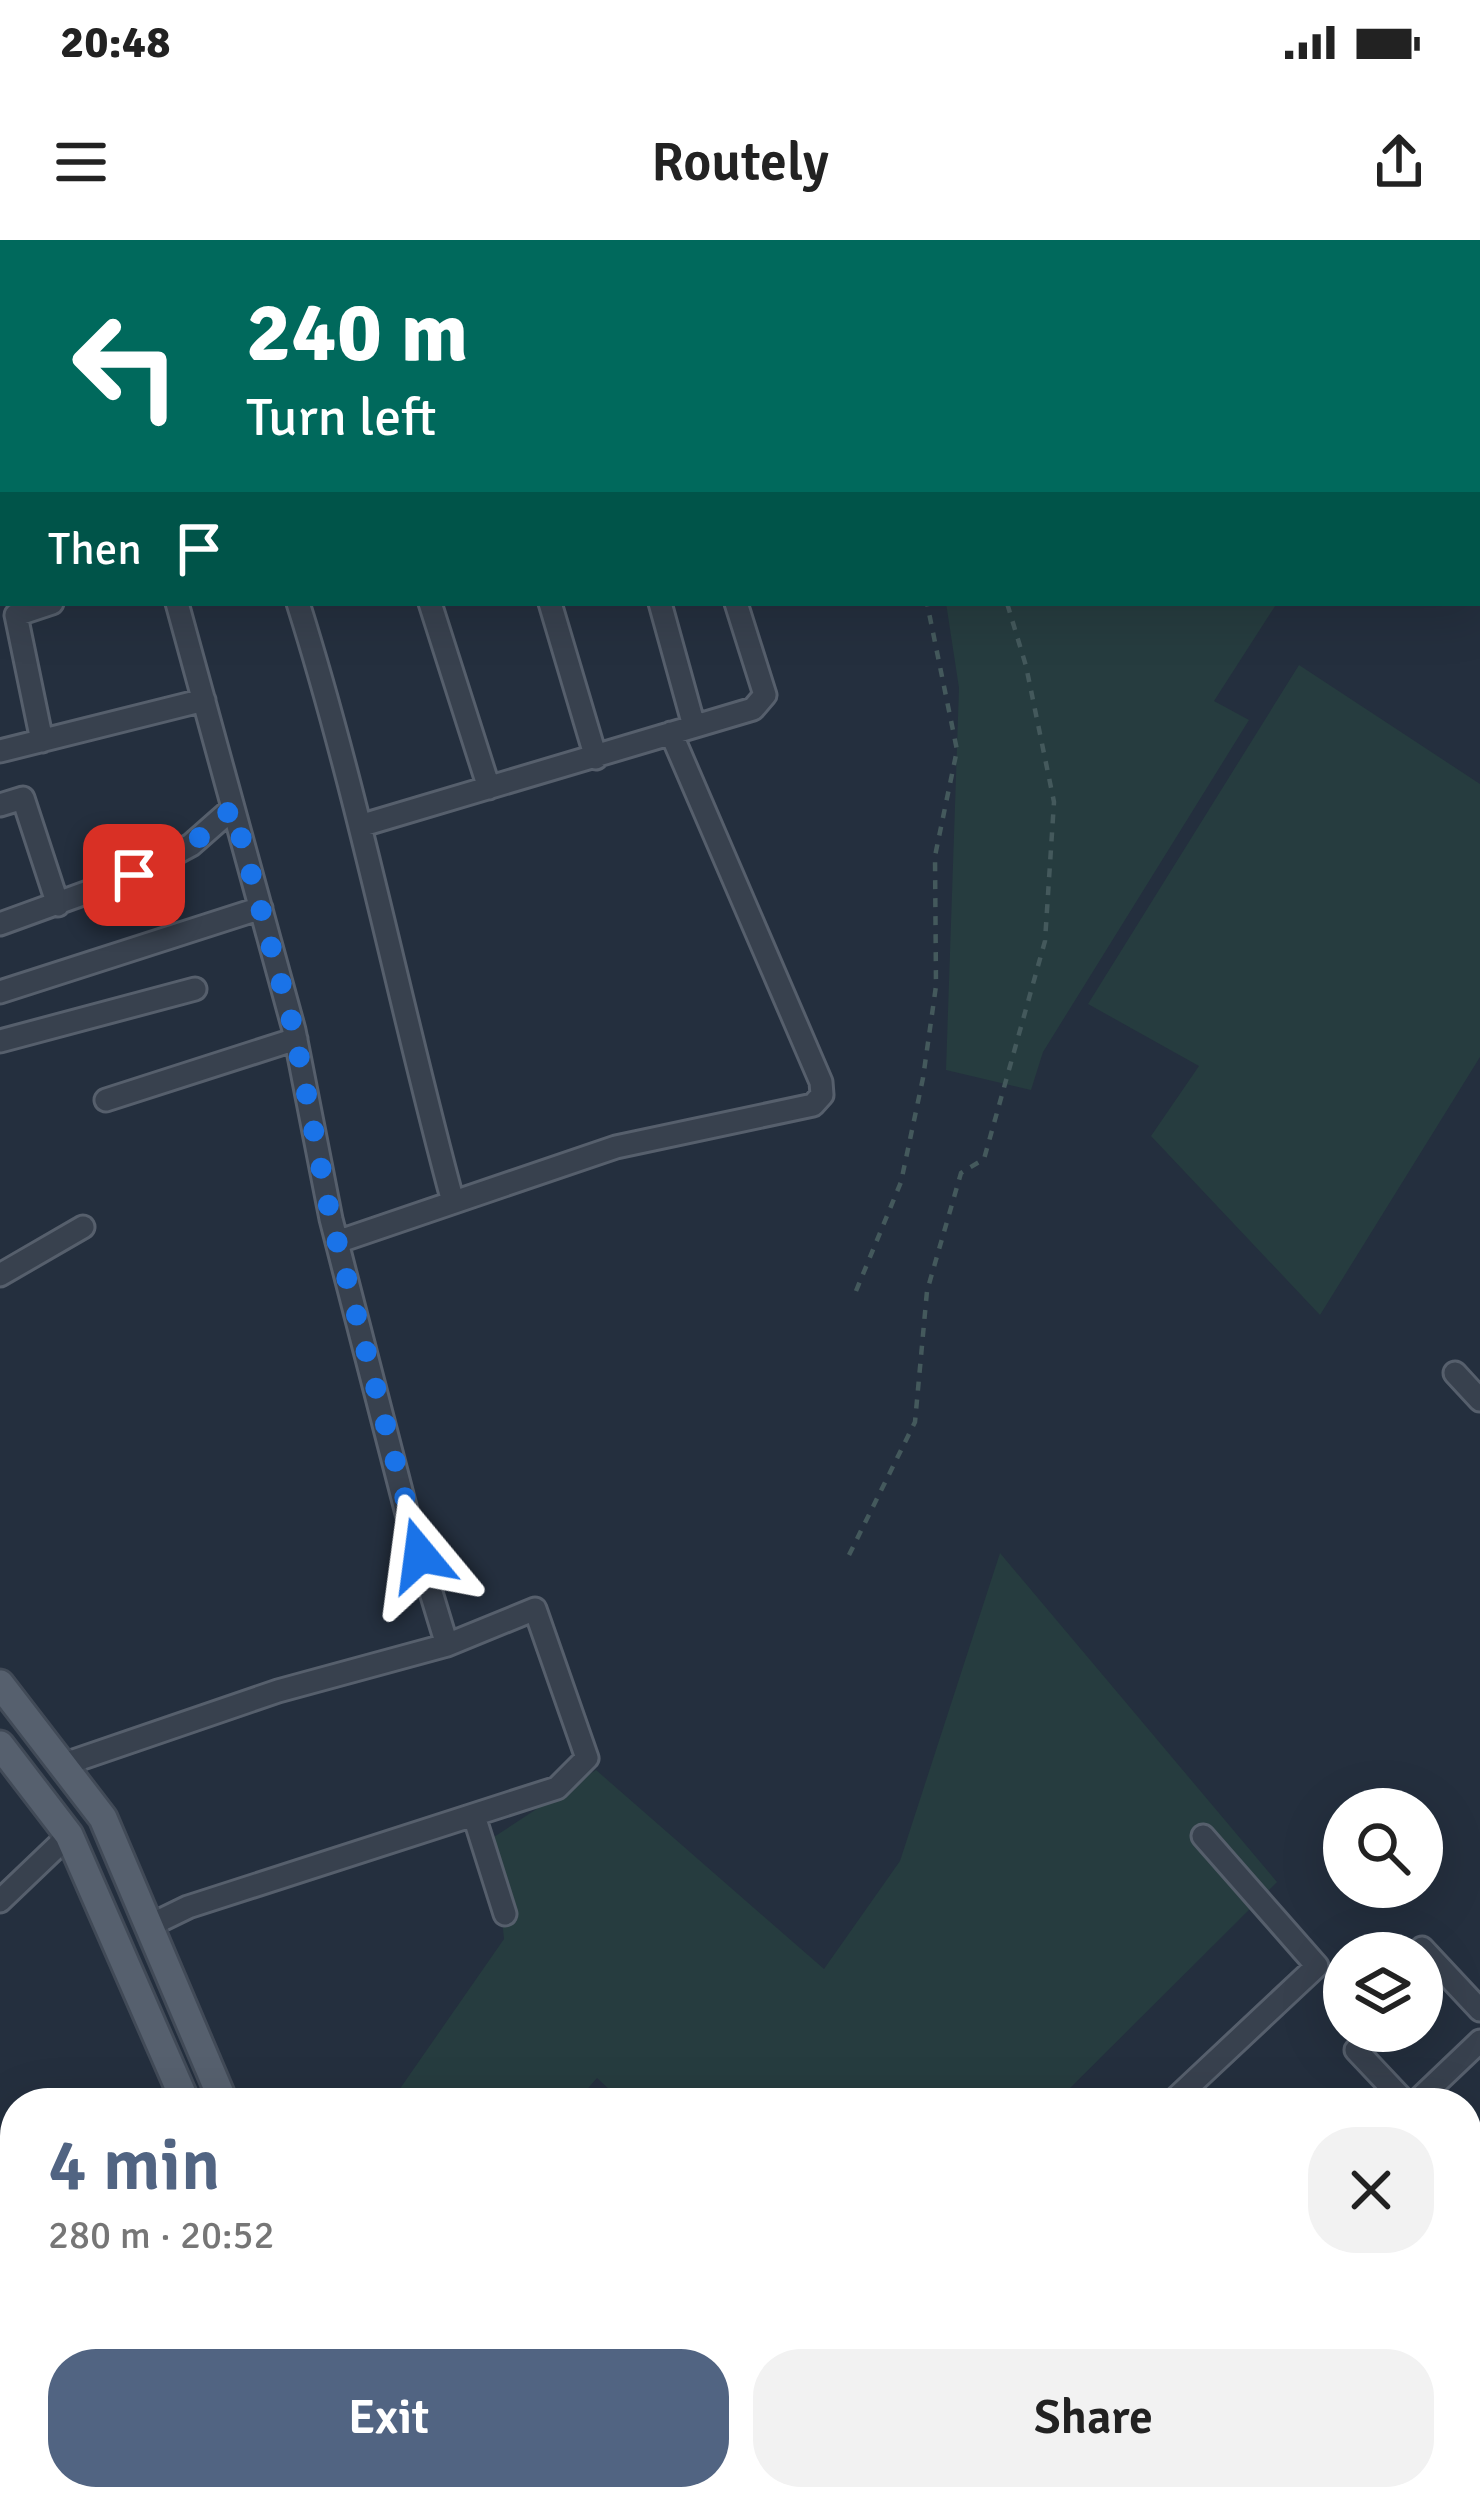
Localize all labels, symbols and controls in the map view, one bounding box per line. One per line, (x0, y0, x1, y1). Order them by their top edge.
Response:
text: 20:48 (60, 15, 170, 70)
icon: menu (48, 129, 114, 195)
text: Routely (651, 129, 829, 196)
icon: share (1366, 129, 1432, 195)
text: 240 m (246, 281, 468, 385)
icon: left (48, 288, 204, 444)
text: Turn left (246, 384, 436, 451)
icon: arrive (166, 516, 232, 582)
text: Then (48, 522, 142, 577)
pin (83, 824, 185, 926)
icon: arrive (101, 842, 167, 908)
position arrow (357, 1492, 483, 1618)
map controls (1323, 1788, 1443, 2052)
button: search (1323, 1788, 1443, 1908)
button: layers (1323, 1932, 1443, 2052)
text: 4 min (48, 2121, 220, 2210)
button: close (1308, 2127, 1434, 2253)
text: 280 m · 20:52 (48, 2211, 275, 2259)
button: Exit (48, 2349, 729, 2487)
button: Share (753, 2349, 1434, 2487)

